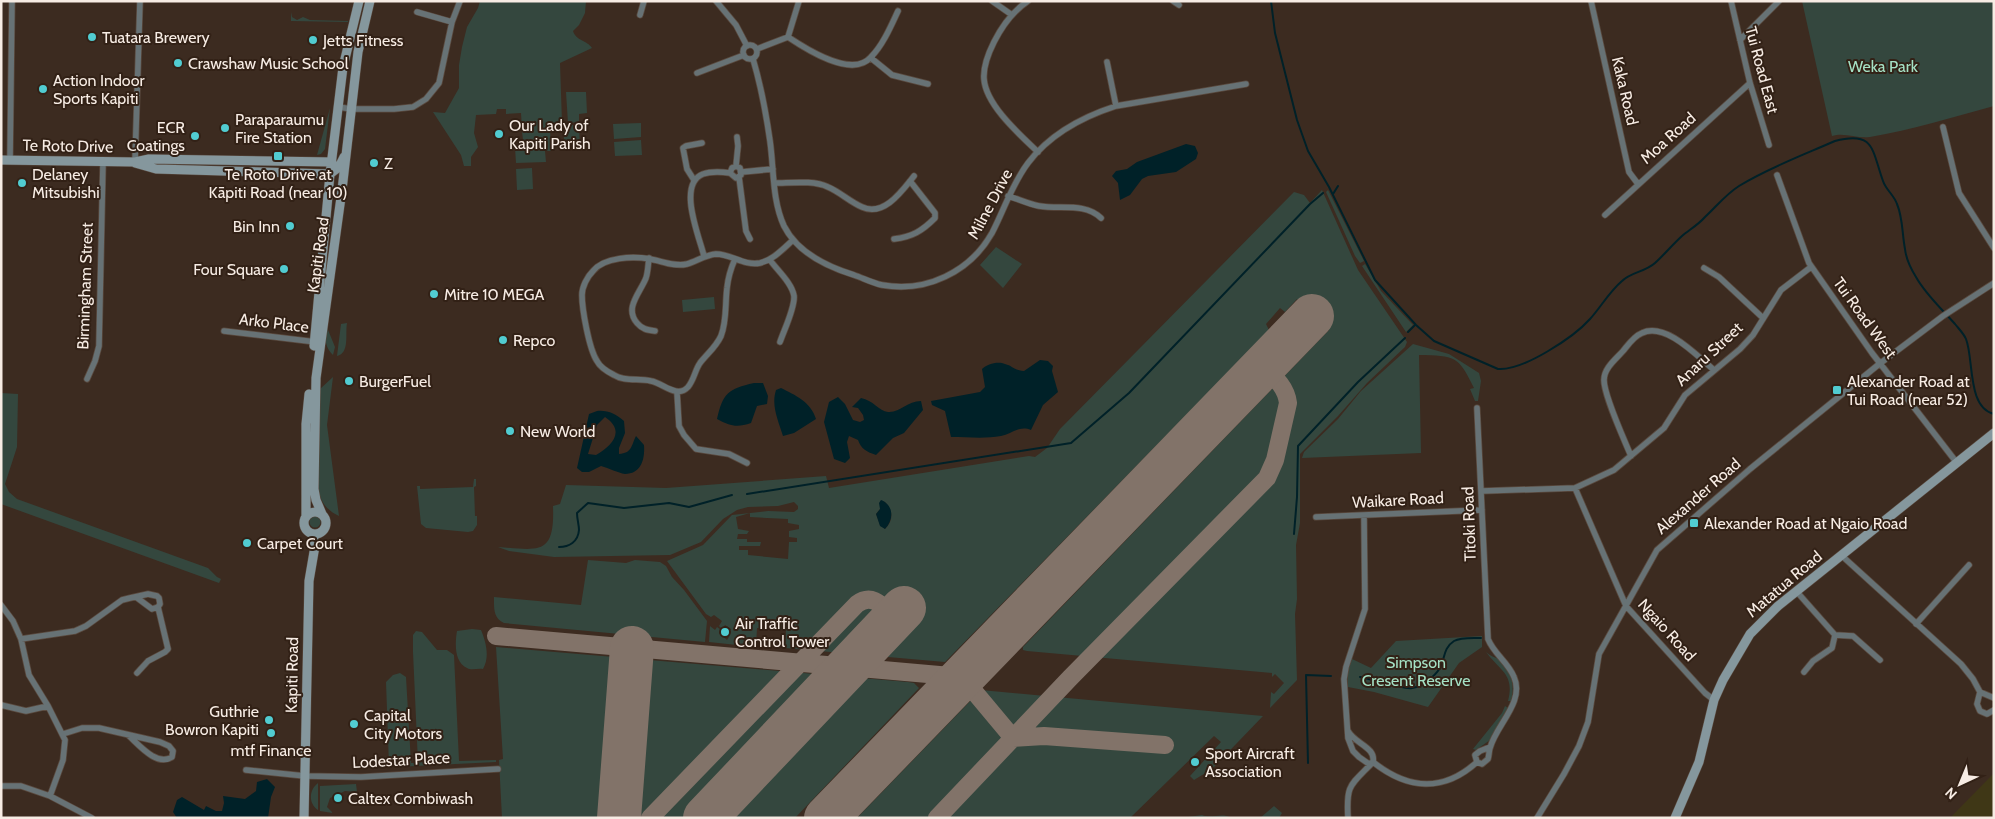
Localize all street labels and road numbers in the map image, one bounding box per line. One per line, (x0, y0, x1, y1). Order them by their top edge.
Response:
street label: Tui Road East (1741, 24, 1783, 116)
street label: Kaka Road (1608, 55, 1642, 127)
street label: Moa Road (1637, 108, 1699, 168)
street label: Te Roto Drive (22, 136, 114, 156)
street label: Milne Drive (964, 166, 1016, 242)
street label: Kapiti Road (303, 216, 333, 294)
street label: Birmingham Street (73, 221, 97, 350)
street label: Tui Road West (1829, 274, 1901, 363)
street label: Arko Place (238, 309, 310, 337)
street label: Anaru Street (1672, 318, 1747, 390)
street label: Alexander Road (1652, 454, 1744, 538)
street label: Titoki Road (1458, 486, 1480, 562)
street label: Waikare Road (1352, 488, 1444, 512)
street label: Matatua Road (1742, 547, 1826, 621)
street label: Ngaio Road (1634, 595, 1700, 665)
street label: Kapiti Road (282, 637, 302, 713)
street label: Lodestar Place (352, 748, 450, 772)

